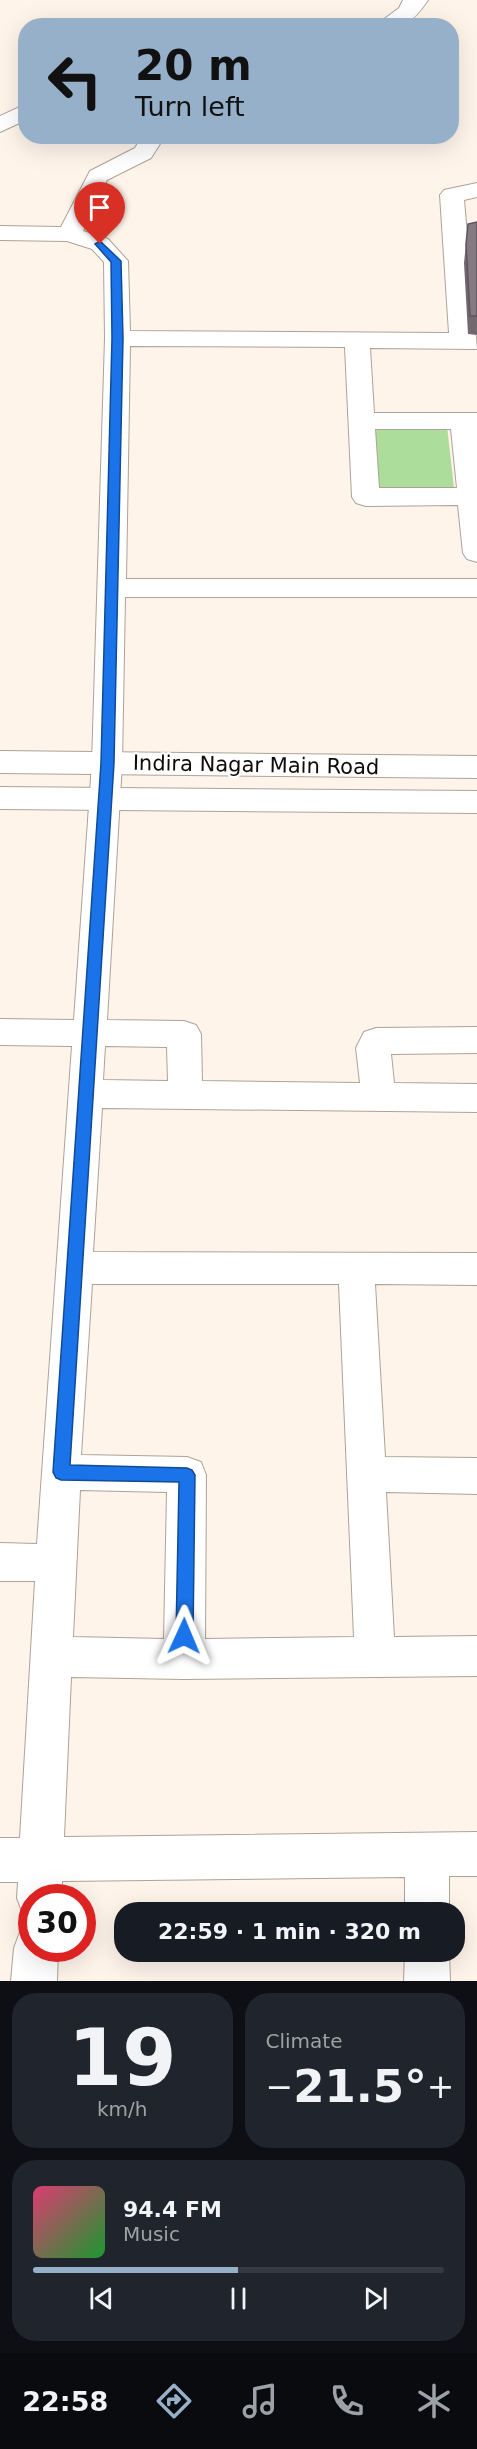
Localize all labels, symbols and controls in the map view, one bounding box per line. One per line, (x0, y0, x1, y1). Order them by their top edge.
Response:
text: 20 m (135, 41, 252, 90)
icon: left (36, 42, 114, 120)
text: Turn left (135, 91, 245, 122)
pin (74, 182, 125, 244)
icon: arrive (83, 191, 116, 224)
street label: Indira Nagar Main Road (133, 751, 379, 779)
position arrow (152, 1604, 216, 1668)
speed limit sign: 30 (18, 1884, 96, 1962)
text: 22:59 · 1 min · 320 m (158, 1919, 421, 1944)
text: 19 (68, 2013, 177, 2103)
text: Climate (266, 2029, 342, 2053)
text: 21.5° (293, 2060, 427, 2113)
text: − (266, 2067, 293, 2106)
text: + (427, 2067, 454, 2106)
text: km/h (97, 2097, 147, 2121)
text: 94.4 FM (123, 2197, 222, 2222)
text: Music (123, 2222, 180, 2246)
icon: previous (85, 2282, 118, 2315)
icon: pause (222, 2282, 255, 2315)
icon: next (359, 2282, 392, 2315)
icon: directions (153, 2380, 195, 2422)
icon: music (239, 2380, 281, 2422)
icon: phone (326, 2380, 368, 2422)
icon: climate (413, 2380, 455, 2422)
text: 22:58 (22, 2386, 108, 2417)

